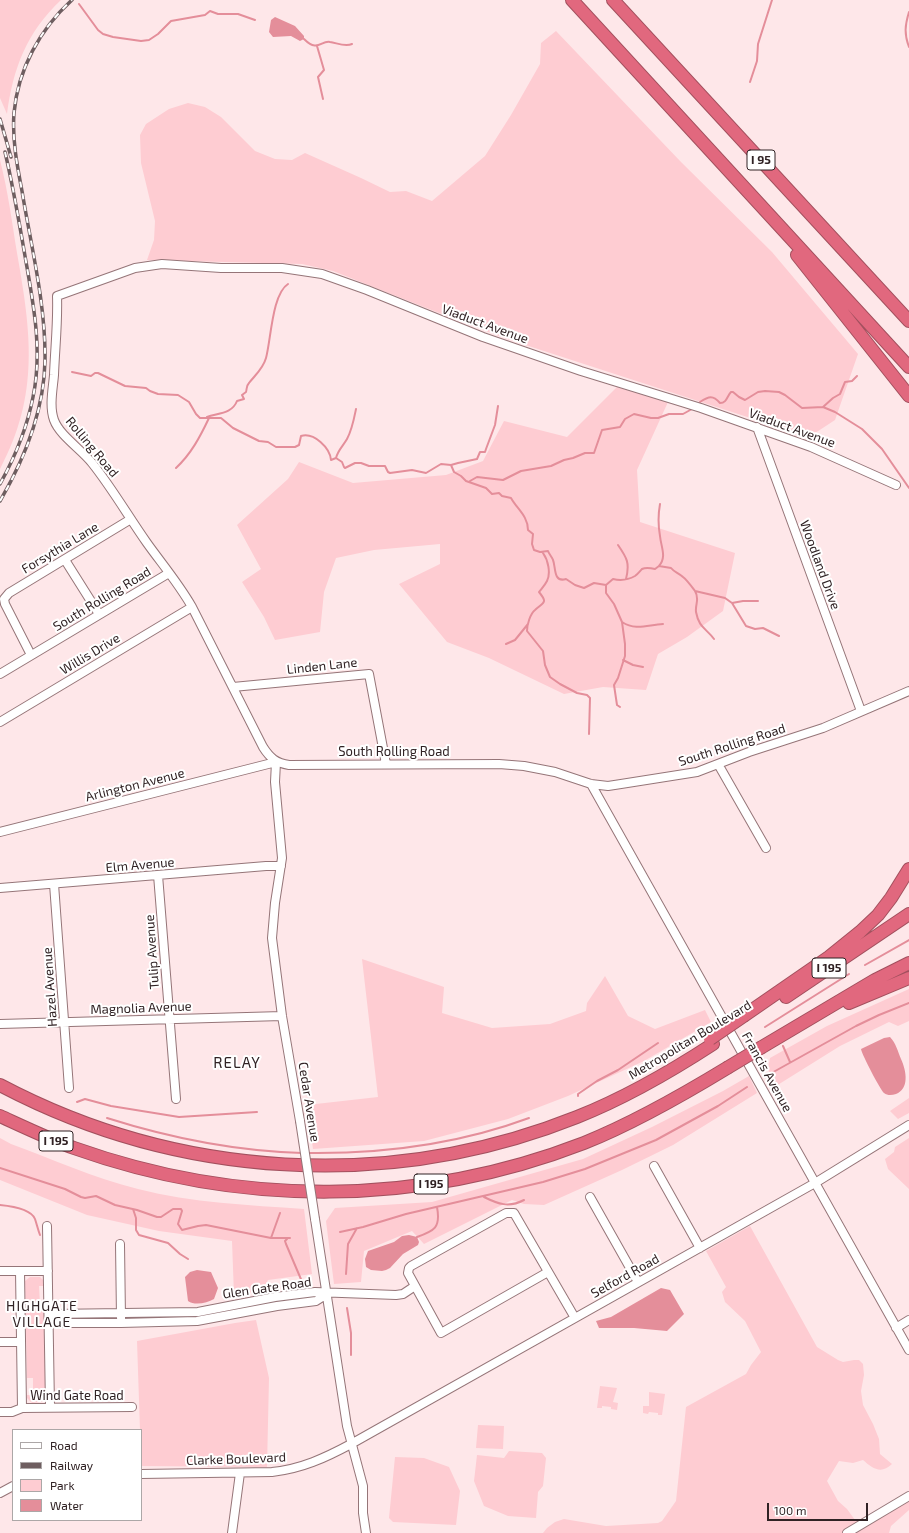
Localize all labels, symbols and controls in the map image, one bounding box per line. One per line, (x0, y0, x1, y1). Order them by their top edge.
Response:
road number: I 95 (747, 150, 775, 170)
street label: Viaduct Avenue (440, 301, 530, 347)
street label: Viaduct Avenue (747, 405, 837, 451)
street label: Rolling Road (62, 414, 122, 480)
street label: Woodland Drive (797, 518, 843, 612)
street label: Forsythia Lane (19, 519, 101, 577)
street label: South Rolling Road (50, 564, 154, 634)
street label: Willis Drive (57, 630, 123, 678)
street label: Linden Lane (286, 655, 358, 677)
street label: South Rolling Road (677, 720, 787, 770)
street label: South Rolling Road (338, 744, 450, 760)
street label: Arlington Avenue (84, 765, 186, 805)
street label: Elm Avenue (105, 854, 175, 876)
street label: Tulip Avenue (142, 914, 162, 990)
street label: Hazel Avenue (39, 947, 61, 1027)
road number: I 195 (812, 958, 846, 978)
street label: Metropolitan Boulevard (626, 997, 754, 1083)
street label: Magnolia Avenue (90, 998, 192, 1018)
street label: Francis Avenue (739, 1029, 795, 1115)
district label: RELAY (213, 1054, 261, 1072)
street label: Cedar Avenue (295, 1061, 323, 1143)
road number: I 195 (39, 1131, 73, 1151)
road number: I 195 (414, 1174, 448, 1194)
street label: Selford Road (588, 1251, 662, 1301)
street label: Glen Gate Road (222, 1274, 312, 1302)
district label: HIGHGATE VILLAGE (6, 1298, 78, 1330)
street label: Wind Gate Road (30, 1388, 124, 1404)
legend (12, 1429, 142, 1521)
text: Road (50, 1438, 78, 1452)
street label: Clarke Boulevard (186, 1449, 286, 1469)
text: Railway (50, 1458, 93, 1472)
text: Park (50, 1478, 75, 1492)
scale bar (769, 1495, 870, 1521)
text: Water (50, 1498, 84, 1512)
text: 100 m (774, 1503, 806, 1517)

